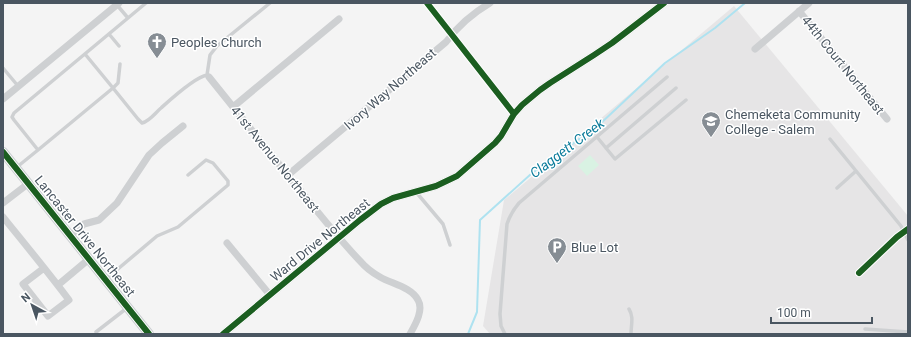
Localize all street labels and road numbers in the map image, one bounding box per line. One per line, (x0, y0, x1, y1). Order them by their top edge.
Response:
street label: 44th Court Northeast (799, 13, 887, 117)
street label: Ivory Way Northeast (341, 45, 439, 133)
street label: 41st Avenue Northeast (228, 103, 322, 215)
street label: Lancaster Drive Northeast (32, 173, 138, 299)
street label: Ward Drive Northeast (267, 195, 373, 285)

